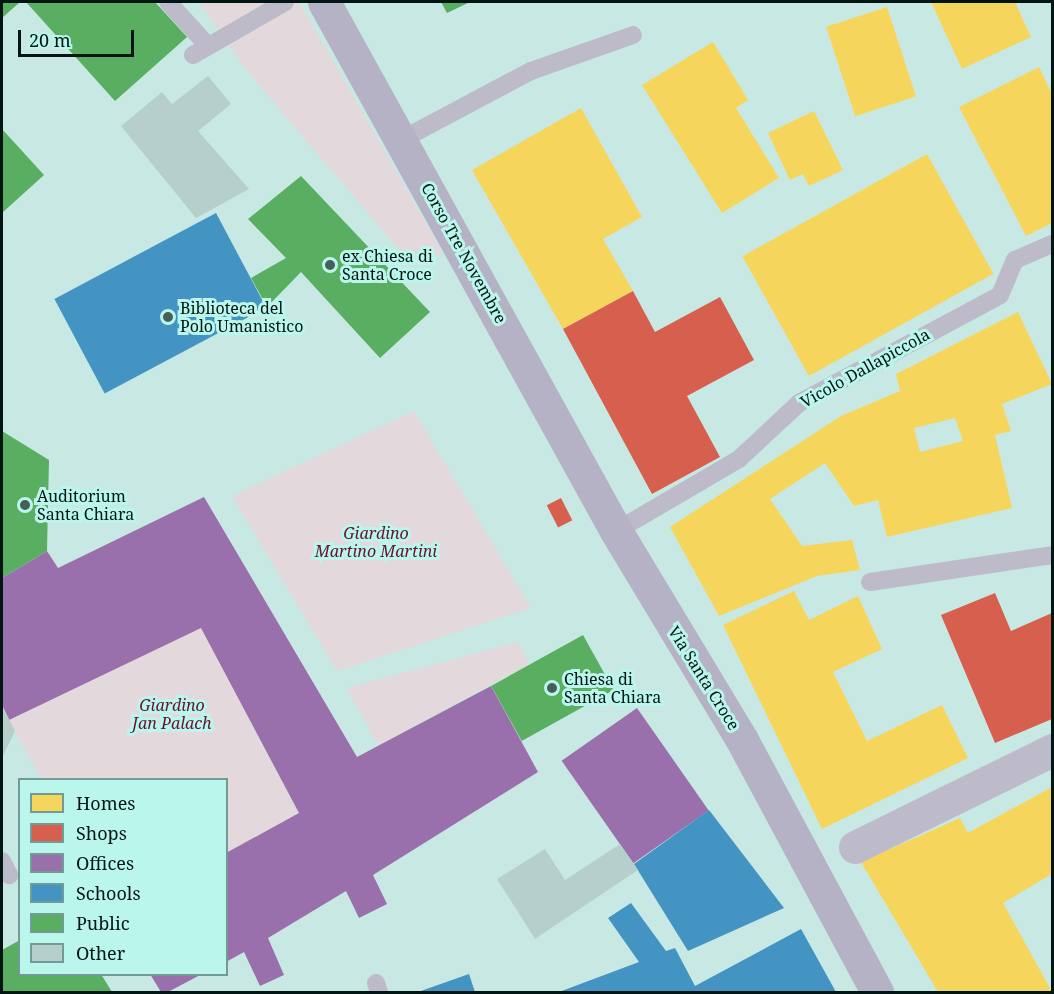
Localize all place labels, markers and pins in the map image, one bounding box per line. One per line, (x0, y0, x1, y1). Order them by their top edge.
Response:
place label: ex Chiesa di Santa Croce (342, 246, 433, 284)
marker: ex Chiesa di Santa Croce (323, 258, 337, 272)
place label: Biblioteca del Polo Umanistico (180, 298, 303, 336)
marker: Biblioteca del Polo Umanistico (161, 310, 175, 324)
place label: Auditorium Santa Chiara (37, 486, 134, 524)
marker: Auditorium Santa Chiara (18, 498, 32, 512)
place label: Chiesa di Santa Chiara (564, 669, 661, 707)
marker: Chiesa di Santa Chiara (545, 681, 559, 695)

